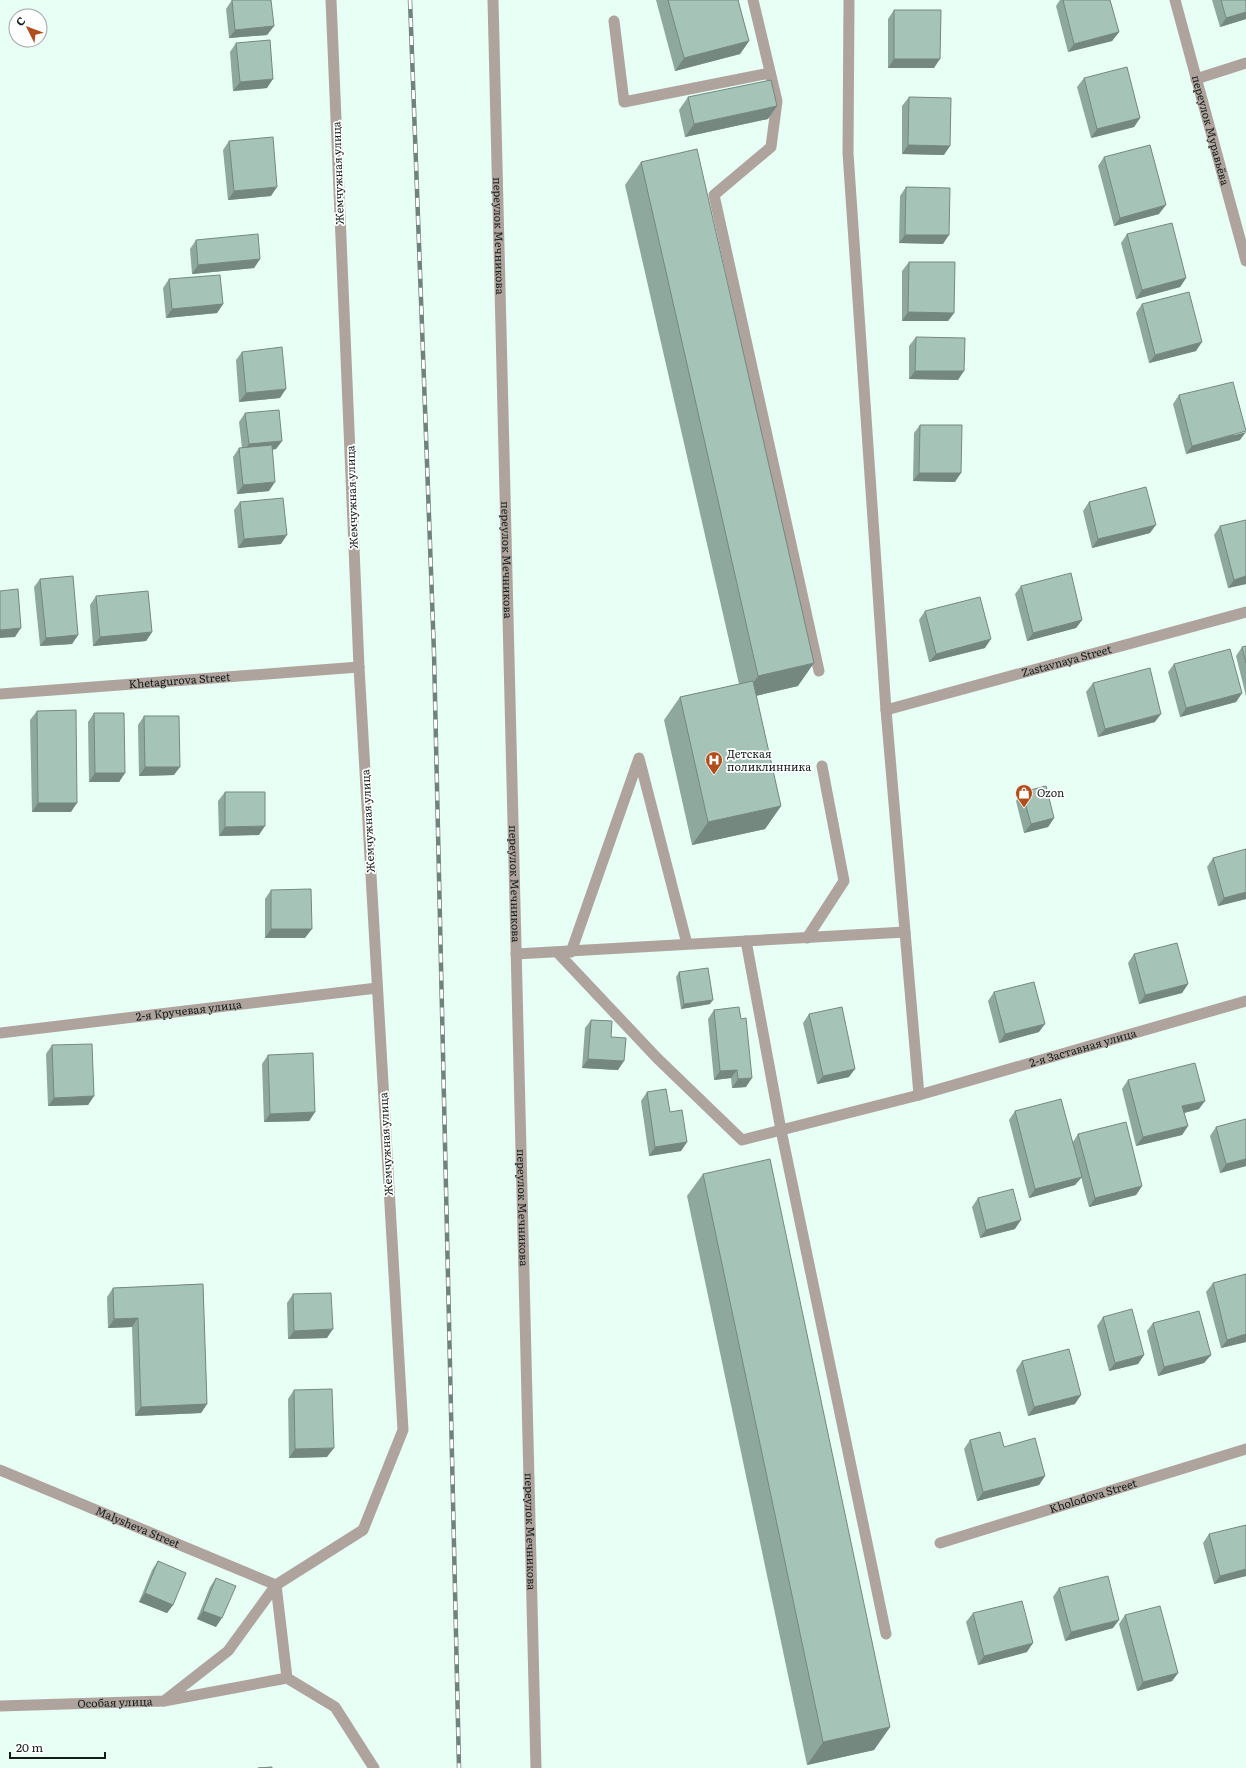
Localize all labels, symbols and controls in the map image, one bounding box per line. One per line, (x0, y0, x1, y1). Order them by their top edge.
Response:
north arrow (8, 8, 48, 48)
text: С (11, 12, 29, 29)
street label: переулок Муравьёва (1189, 73, 1234, 187)
street label: Жемчужная улица (327, 121, 347, 225)
street label: переулок Мечникова (490, 177, 509, 295)
street label: Жемчужная улица (341, 445, 361, 549)
street label: переулок Мечникова (498, 501, 517, 619)
street label: Zastavnaya Street (1019, 640, 1114, 680)
street label: Khetagurova Street (128, 668, 231, 691)
place label: Детская поликлинника (727, 745, 811, 774)
hospital icon: Детская поликлинника (704, 750, 724, 775)
street label: Жемчужная улица (356, 769, 378, 873)
shop icon: Ozon (1014, 783, 1034, 808)
place label: Ozon (1037, 784, 1064, 800)
street label: переулок Мечникова (506, 825, 525, 943)
street label: 2-я Кручевая улица (135, 995, 242, 1024)
street label: 2-я Заставная улица (1027, 1024, 1138, 1070)
street label: Жемчужная улица (374, 1092, 396, 1196)
street label: переулок Мечникова (514, 1149, 533, 1267)
street label: переулок Мечникова (522, 1473, 541, 1590)
street label: Kholodova Street (1047, 1474, 1139, 1516)
street label: Malysheva Street (93, 1502, 183, 1551)
street label: Особая улица (77, 1692, 153, 1711)
scale bar (10, 1734, 105, 1760)
text: 20 m (16, 1738, 43, 1756)

